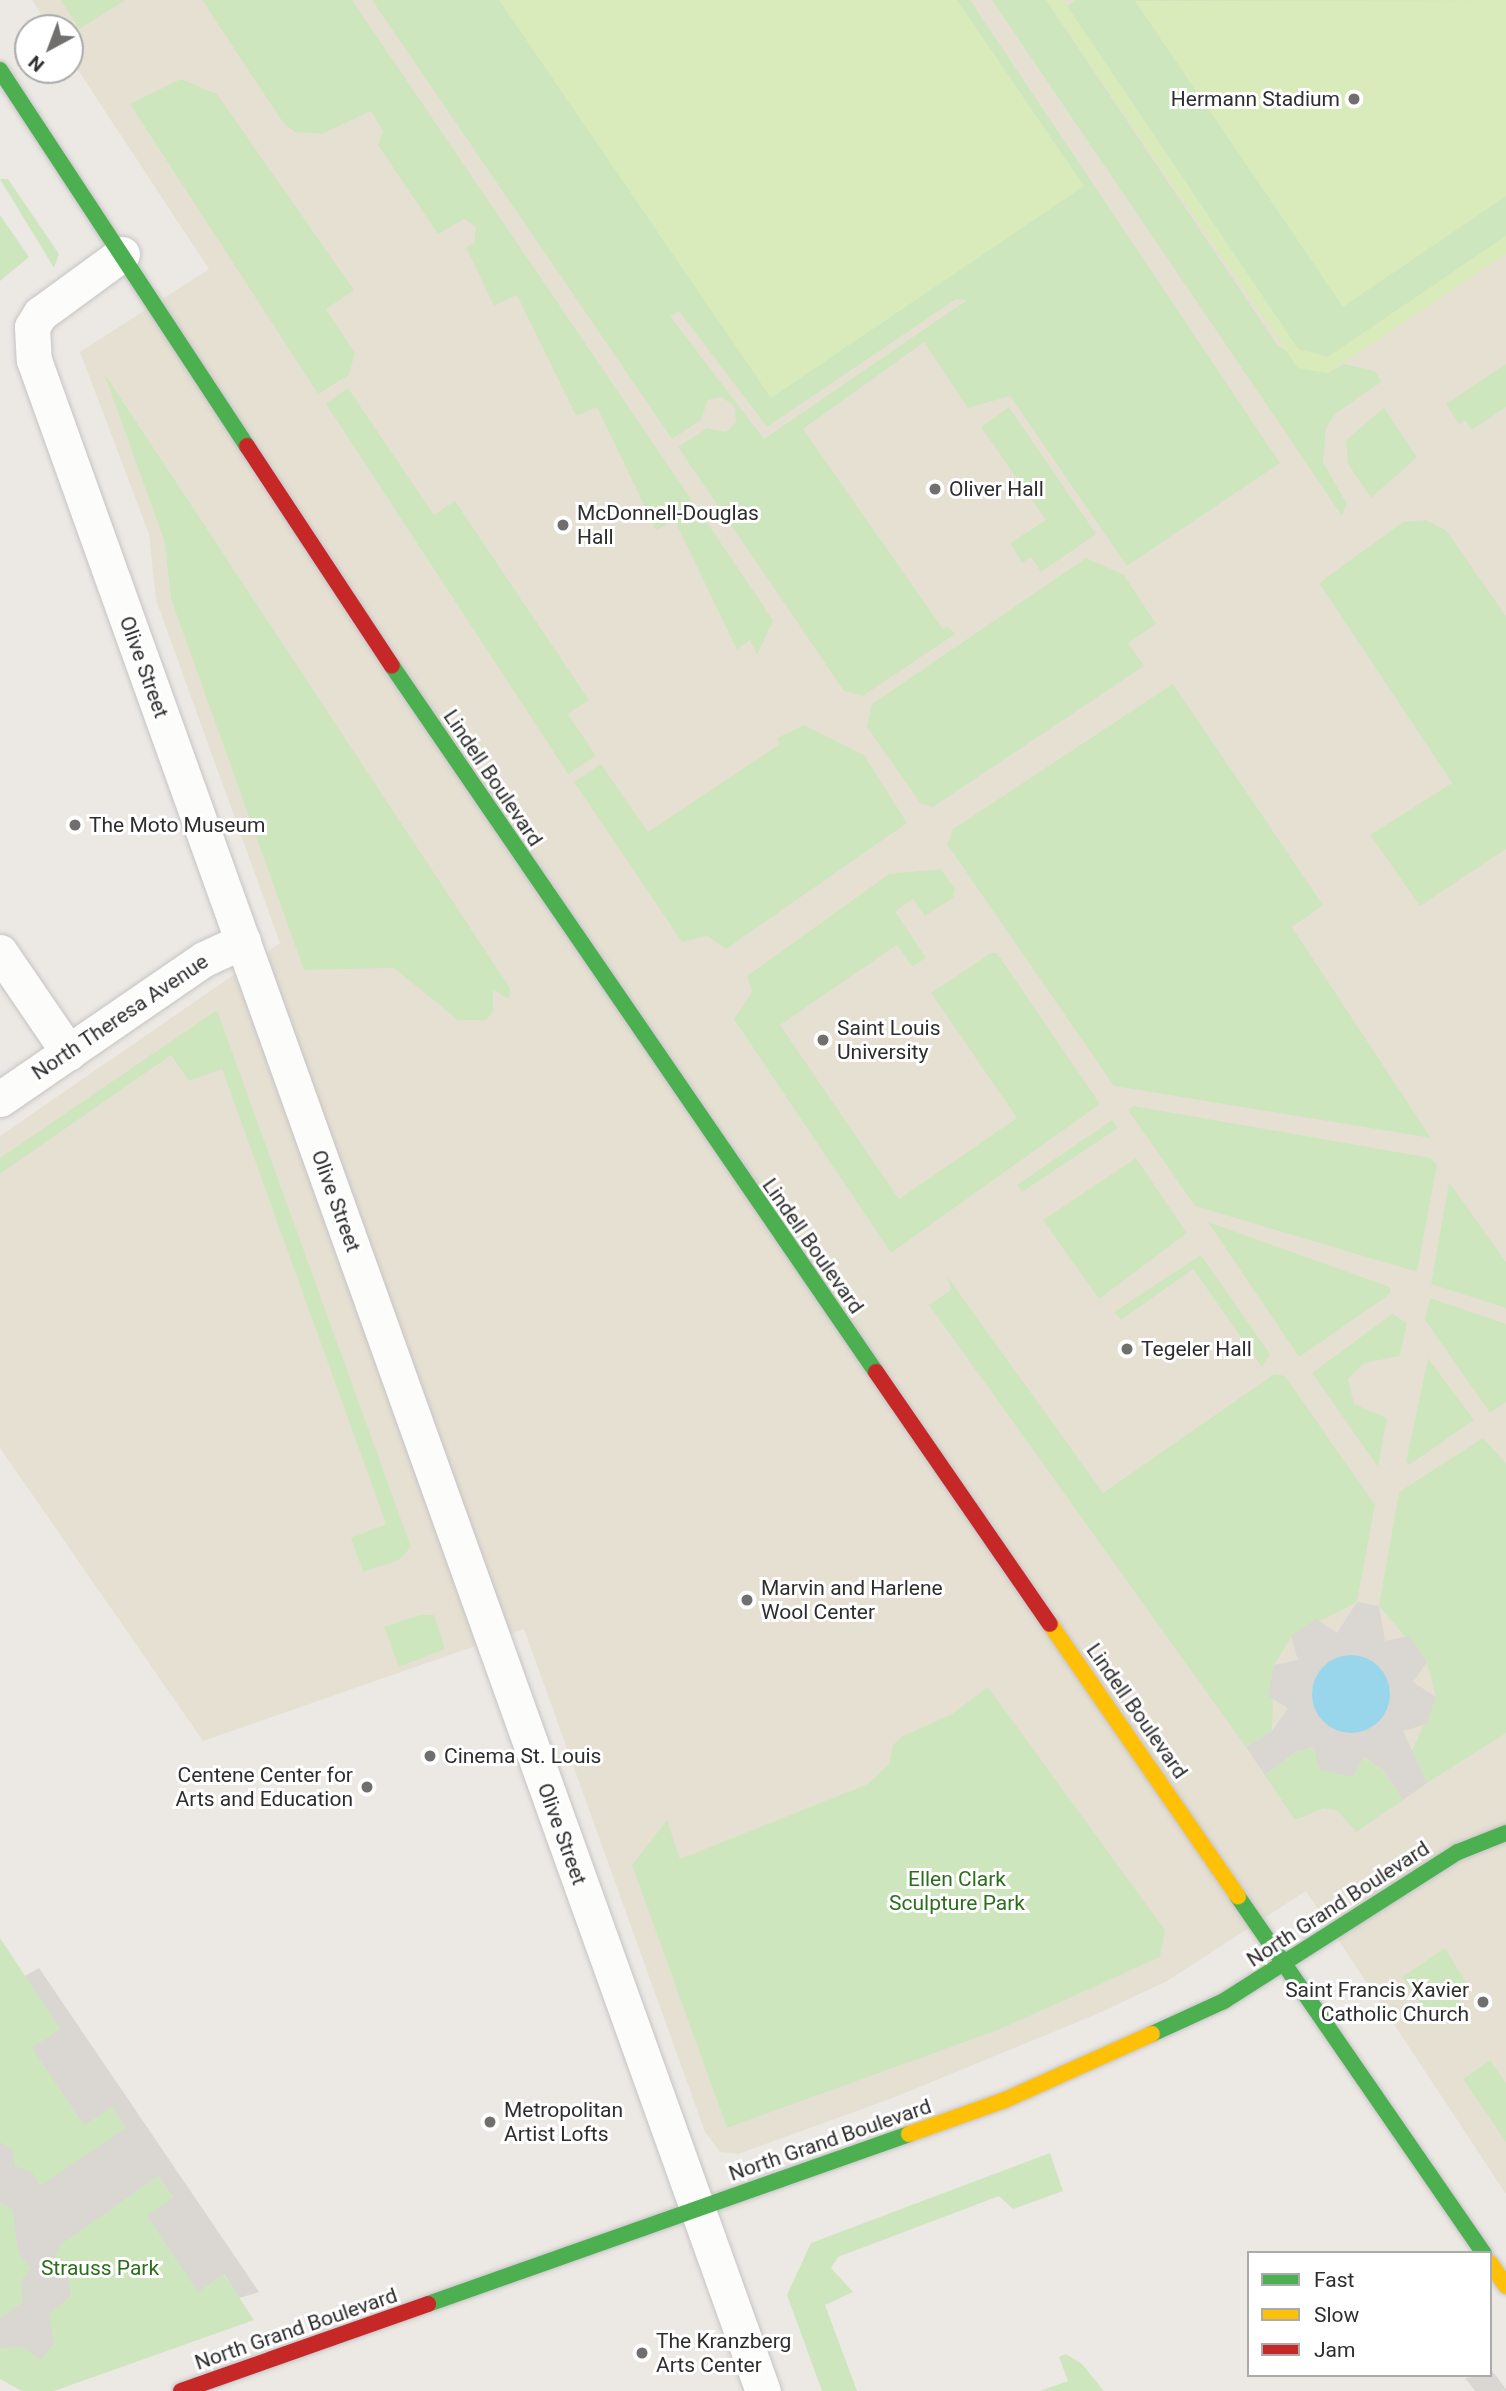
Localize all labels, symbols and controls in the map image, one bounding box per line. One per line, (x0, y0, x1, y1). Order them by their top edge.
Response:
north arrow (14, 14, 84, 84)
text: N (24, 51, 49, 77)
place label: Hermann Stadium (1171, 86, 1340, 112)
marker: Hermann Stadium (1346, 91, 1362, 107)
place label: Oliver Hall (949, 476, 1044, 502)
marker: Oliver Hall (927, 481, 943, 497)
place label: McDonnell-Douglas Hall (577, 500, 759, 550)
marker: McDonnell-Douglas Hall (555, 517, 571, 533)
street label: Olive Street (114, 613, 174, 721)
street label: Lindell Boulevard (438, 705, 548, 851)
place label: The Moto Museum (89, 812, 265, 838)
marker: The Moto Museum (67, 817, 83, 833)
street label: North Theresa Avenue (27, 948, 213, 1086)
place label: Saint Louis University (837, 1015, 940, 1065)
marker: Saint Louis University (815, 1032, 831, 1048)
street label: Olive Street (306, 1147, 366, 1255)
street label: Lindell Boulevard (757, 1174, 869, 1318)
place label: Tegeler Hall (1141, 1336, 1252, 1362)
marker: Tegeler Hall (1119, 1341, 1135, 1357)
place label: Marvin and Harlene Wool Center (761, 1575, 943, 1625)
marker: Marvin and Harlene Wool Center (739, 1592, 755, 1608)
street label: Lindell Boulevard (1081, 1639, 1193, 1783)
place label: Cinema St. Louis (444, 1743, 601, 1769)
marker: Cinema St. Louis (422, 1748, 438, 1764)
place label: Centene Center for Arts and Education (176, 1762, 353, 1812)
marker: Centene Center for Arts and Education (359, 1779, 375, 1795)
street label: Olive Street (532, 1780, 592, 1888)
street label: North Grand Boulevard (1242, 1836, 1434, 1972)
park label: Ellen Clark Sculpture Park (889, 1866, 1025, 1916)
place label: Saint Francis Xavier Catholic Church (1285, 1977, 1469, 2027)
marker: Saint Francis Xavier Catholic Church (1475, 1994, 1491, 2010)
street label: North Grand Boulevard (726, 2094, 934, 2186)
place label: Metropolitan Artist Lofts (504, 2097, 623, 2147)
marker: Metropolitan Artist Lofts (482, 2114, 498, 2130)
legend (1247, 2251, 1492, 2377)
park label: Strauss Park (41, 2255, 159, 2281)
text: Fast (1314, 2268, 1354, 2292)
street label: North Grand Boulevard (192, 2283, 400, 2375)
text: Slow (1314, 2303, 1359, 2327)
place label: The Kranzberg Arts Center (656, 2328, 791, 2378)
text: Jam (1314, 2338, 1355, 2362)
marker: The Kranzberg Arts Center (634, 2345, 650, 2361)

